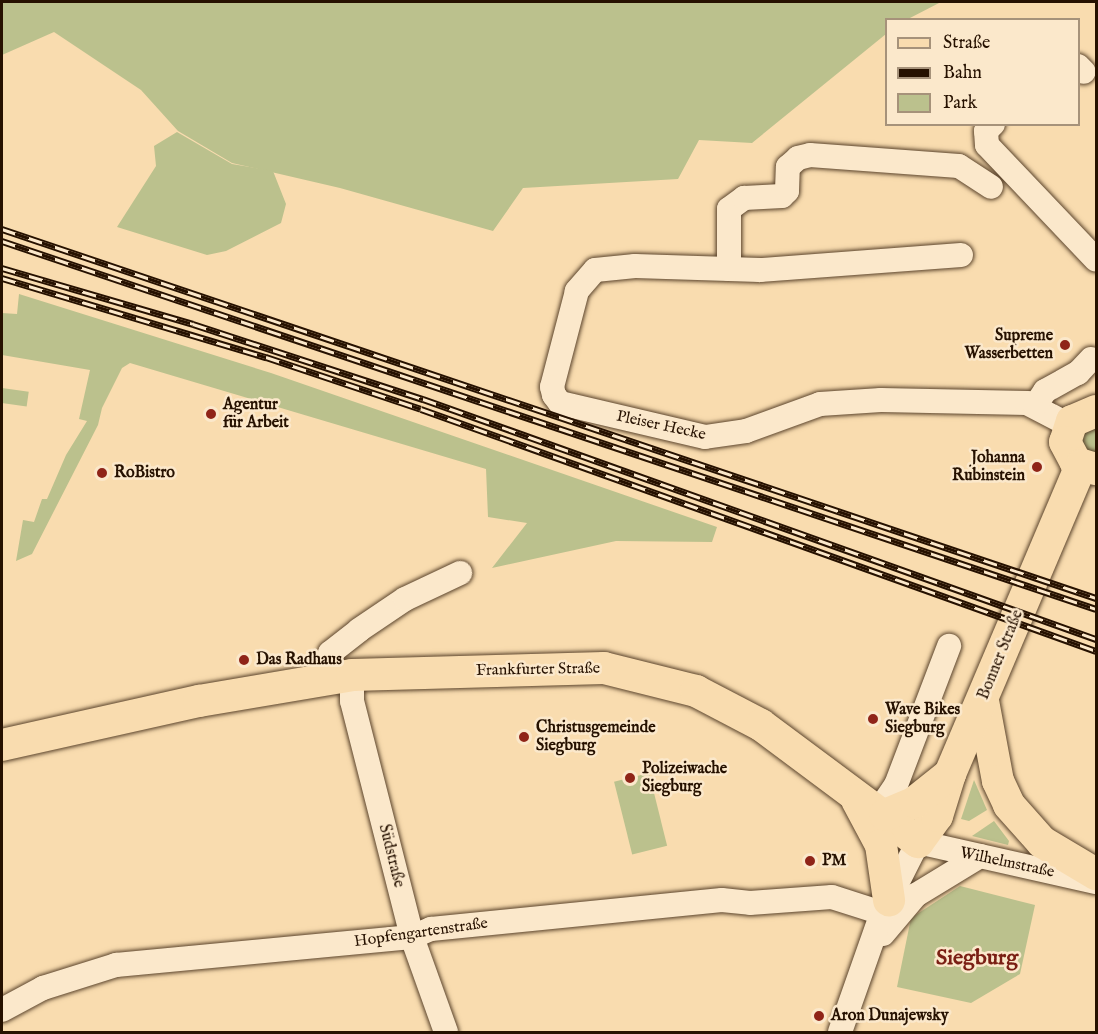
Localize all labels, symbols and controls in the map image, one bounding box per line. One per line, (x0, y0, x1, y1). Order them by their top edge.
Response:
legend (885, 18, 1080, 126)
text: Straße (943, 32, 990, 55)
text: Bahn (943, 62, 982, 85)
text: Park (943, 92, 977, 115)
place label: Supreme Wasserbetten (965, 326, 1053, 364)
marker: Supreme Wasserbetten (1058, 338, 1072, 352)
place label: Agentur für Arbeit (223, 395, 289, 433)
marker: Agentur für Arbeit (204, 407, 218, 421)
street label: Pleiser Hecke (614, 407, 708, 445)
place label: Johanna Rubinstein (952, 448, 1025, 486)
marker: Johanna Rubinstein (1030, 460, 1044, 474)
place label: RoBistro (114, 463, 175, 483)
marker: RoBistro (95, 466, 109, 480)
street label: Bonner Straße (974, 607, 1028, 703)
place label: Das Radhaus (256, 650, 342, 670)
marker: Das Radhaus (237, 653, 251, 667)
street label: Frankfurter Straße (476, 659, 600, 681)
place label: Wave Bikes Siegburg (885, 700, 960, 738)
marker: Wave Bikes Siegburg (866, 712, 880, 726)
place label: Christusgemeinde Siegburg (536, 718, 656, 756)
marker: Christusgemeinde Siegburg (517, 730, 531, 744)
place label: Polizeiwache Siegburg (642, 759, 727, 797)
marker: Polizeiwache Siegburg (623, 771, 637, 785)
street label: Südstraße (374, 822, 408, 890)
street label: Wilhelmstraße (958, 844, 1056, 882)
place label: PM (822, 851, 846, 871)
marker: PM (803, 854, 817, 868)
street label: Hopfengartenstraße (353, 914, 489, 952)
district label: Siegburg (936, 946, 1018, 972)
place label: Aron Dunajewsky (831, 1006, 949, 1026)
marker: Aron Dunajewsky (812, 1009, 826, 1023)

